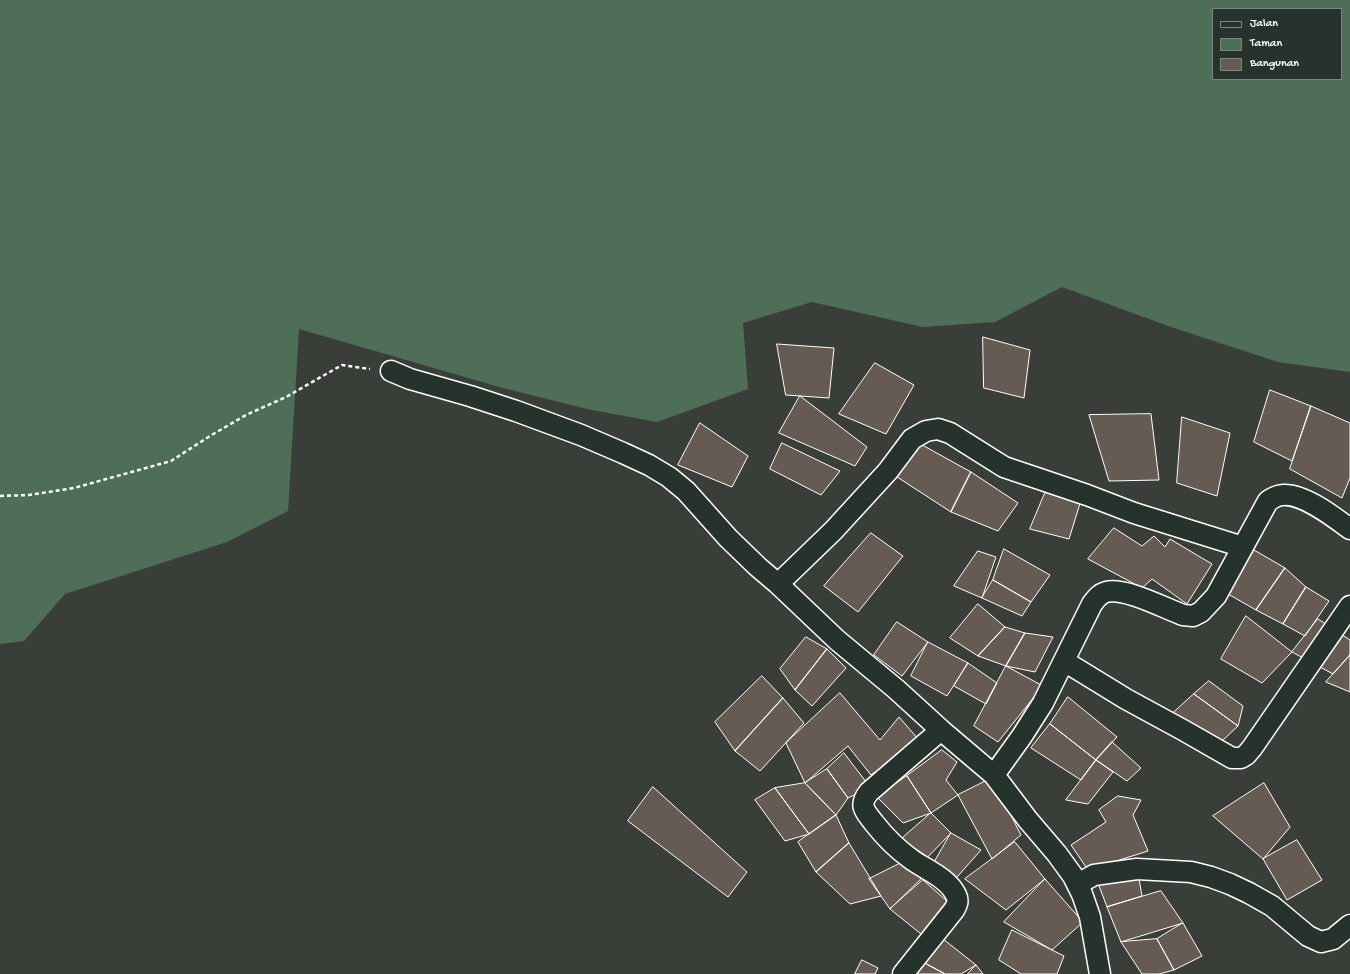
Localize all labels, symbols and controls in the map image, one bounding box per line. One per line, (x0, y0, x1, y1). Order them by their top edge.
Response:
legend (1212, 8, 1342, 80)
text: Jalan (1250, 17, 1278, 31)
text: Taman (1250, 37, 1282, 51)
text: Bangunan (1250, 57, 1299, 71)

